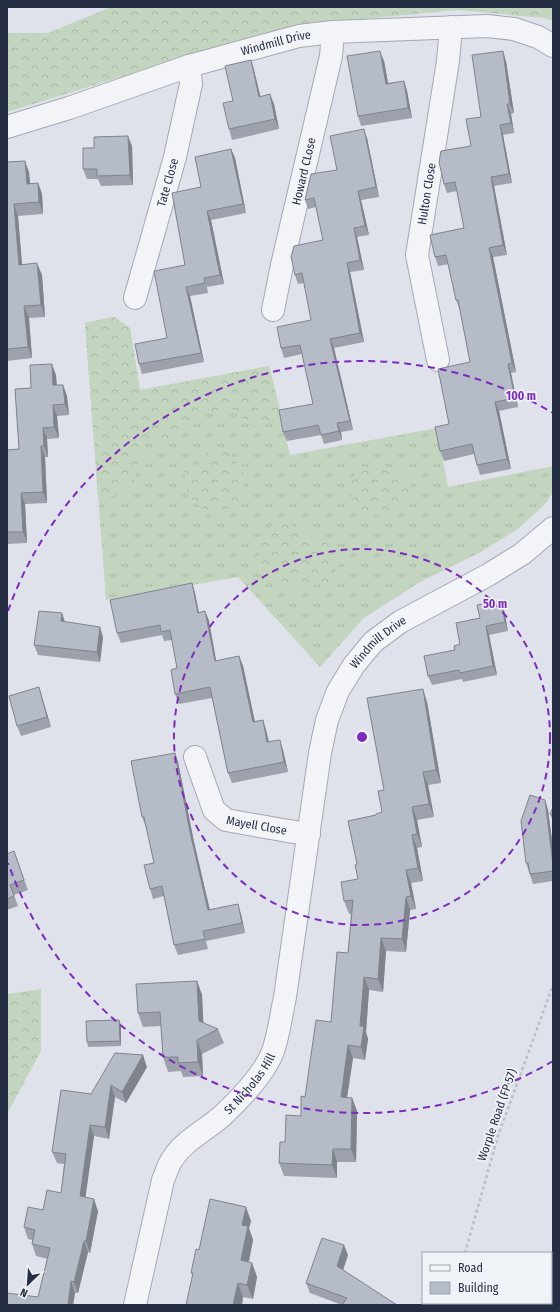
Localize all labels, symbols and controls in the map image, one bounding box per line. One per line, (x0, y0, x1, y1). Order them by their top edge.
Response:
street label: Windmill Drive (239, 28, 312, 58)
street label: Howard CLose (289, 136, 319, 207)
street label: Tate Close (154, 157, 181, 208)
street label: Hulton Close (415, 162, 439, 226)
text: 100 m (506, 389, 536, 403)
text: 50 m (483, 597, 507, 611)
street label: Windmill Drive (347, 613, 409, 671)
centre of rings (355, 730, 369, 744)
street label: Mayell Close (225, 813, 288, 838)
street label: St Nicholas Hill (221, 1051, 278, 1117)
street label: Worple Road (FP 57) (475, 1067, 520, 1163)
legend (422, 1252, 552, 1304)
text: Road (458, 1261, 483, 1275)
north arrow (8, 1264, 48, 1304)
text: Building (458, 1281, 499, 1295)
text: N (18, 1285, 30, 1300)

